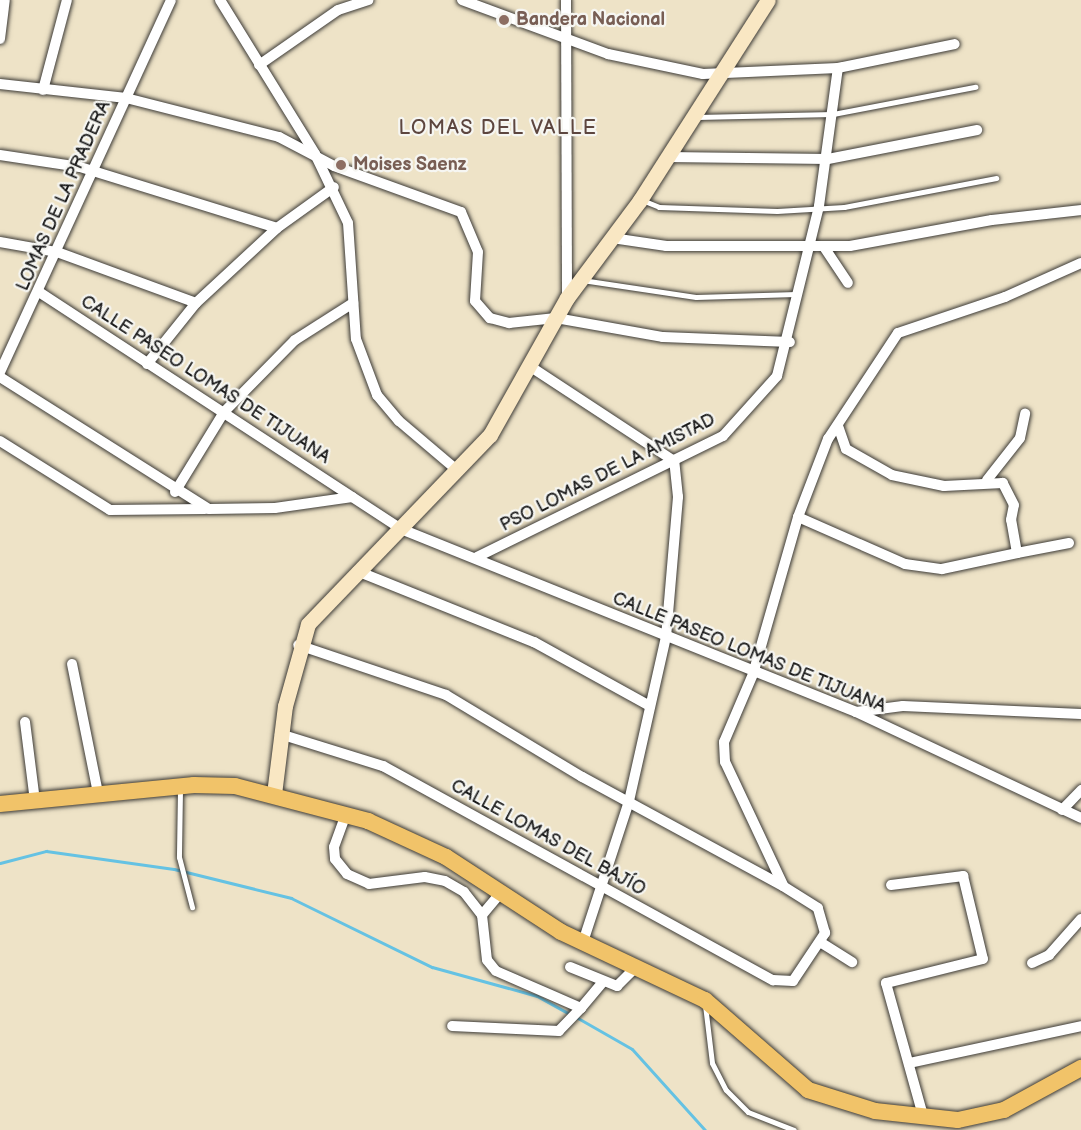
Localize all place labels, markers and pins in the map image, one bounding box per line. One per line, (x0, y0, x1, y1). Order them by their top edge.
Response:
place label: Bandera Nacional (516, 9, 665, 31)
marker: Bandera Nacional (497, 13, 511, 27)
place label: Moises Saenz (353, 154, 467, 176)
marker: Moises Saenz (334, 158, 348, 172)

